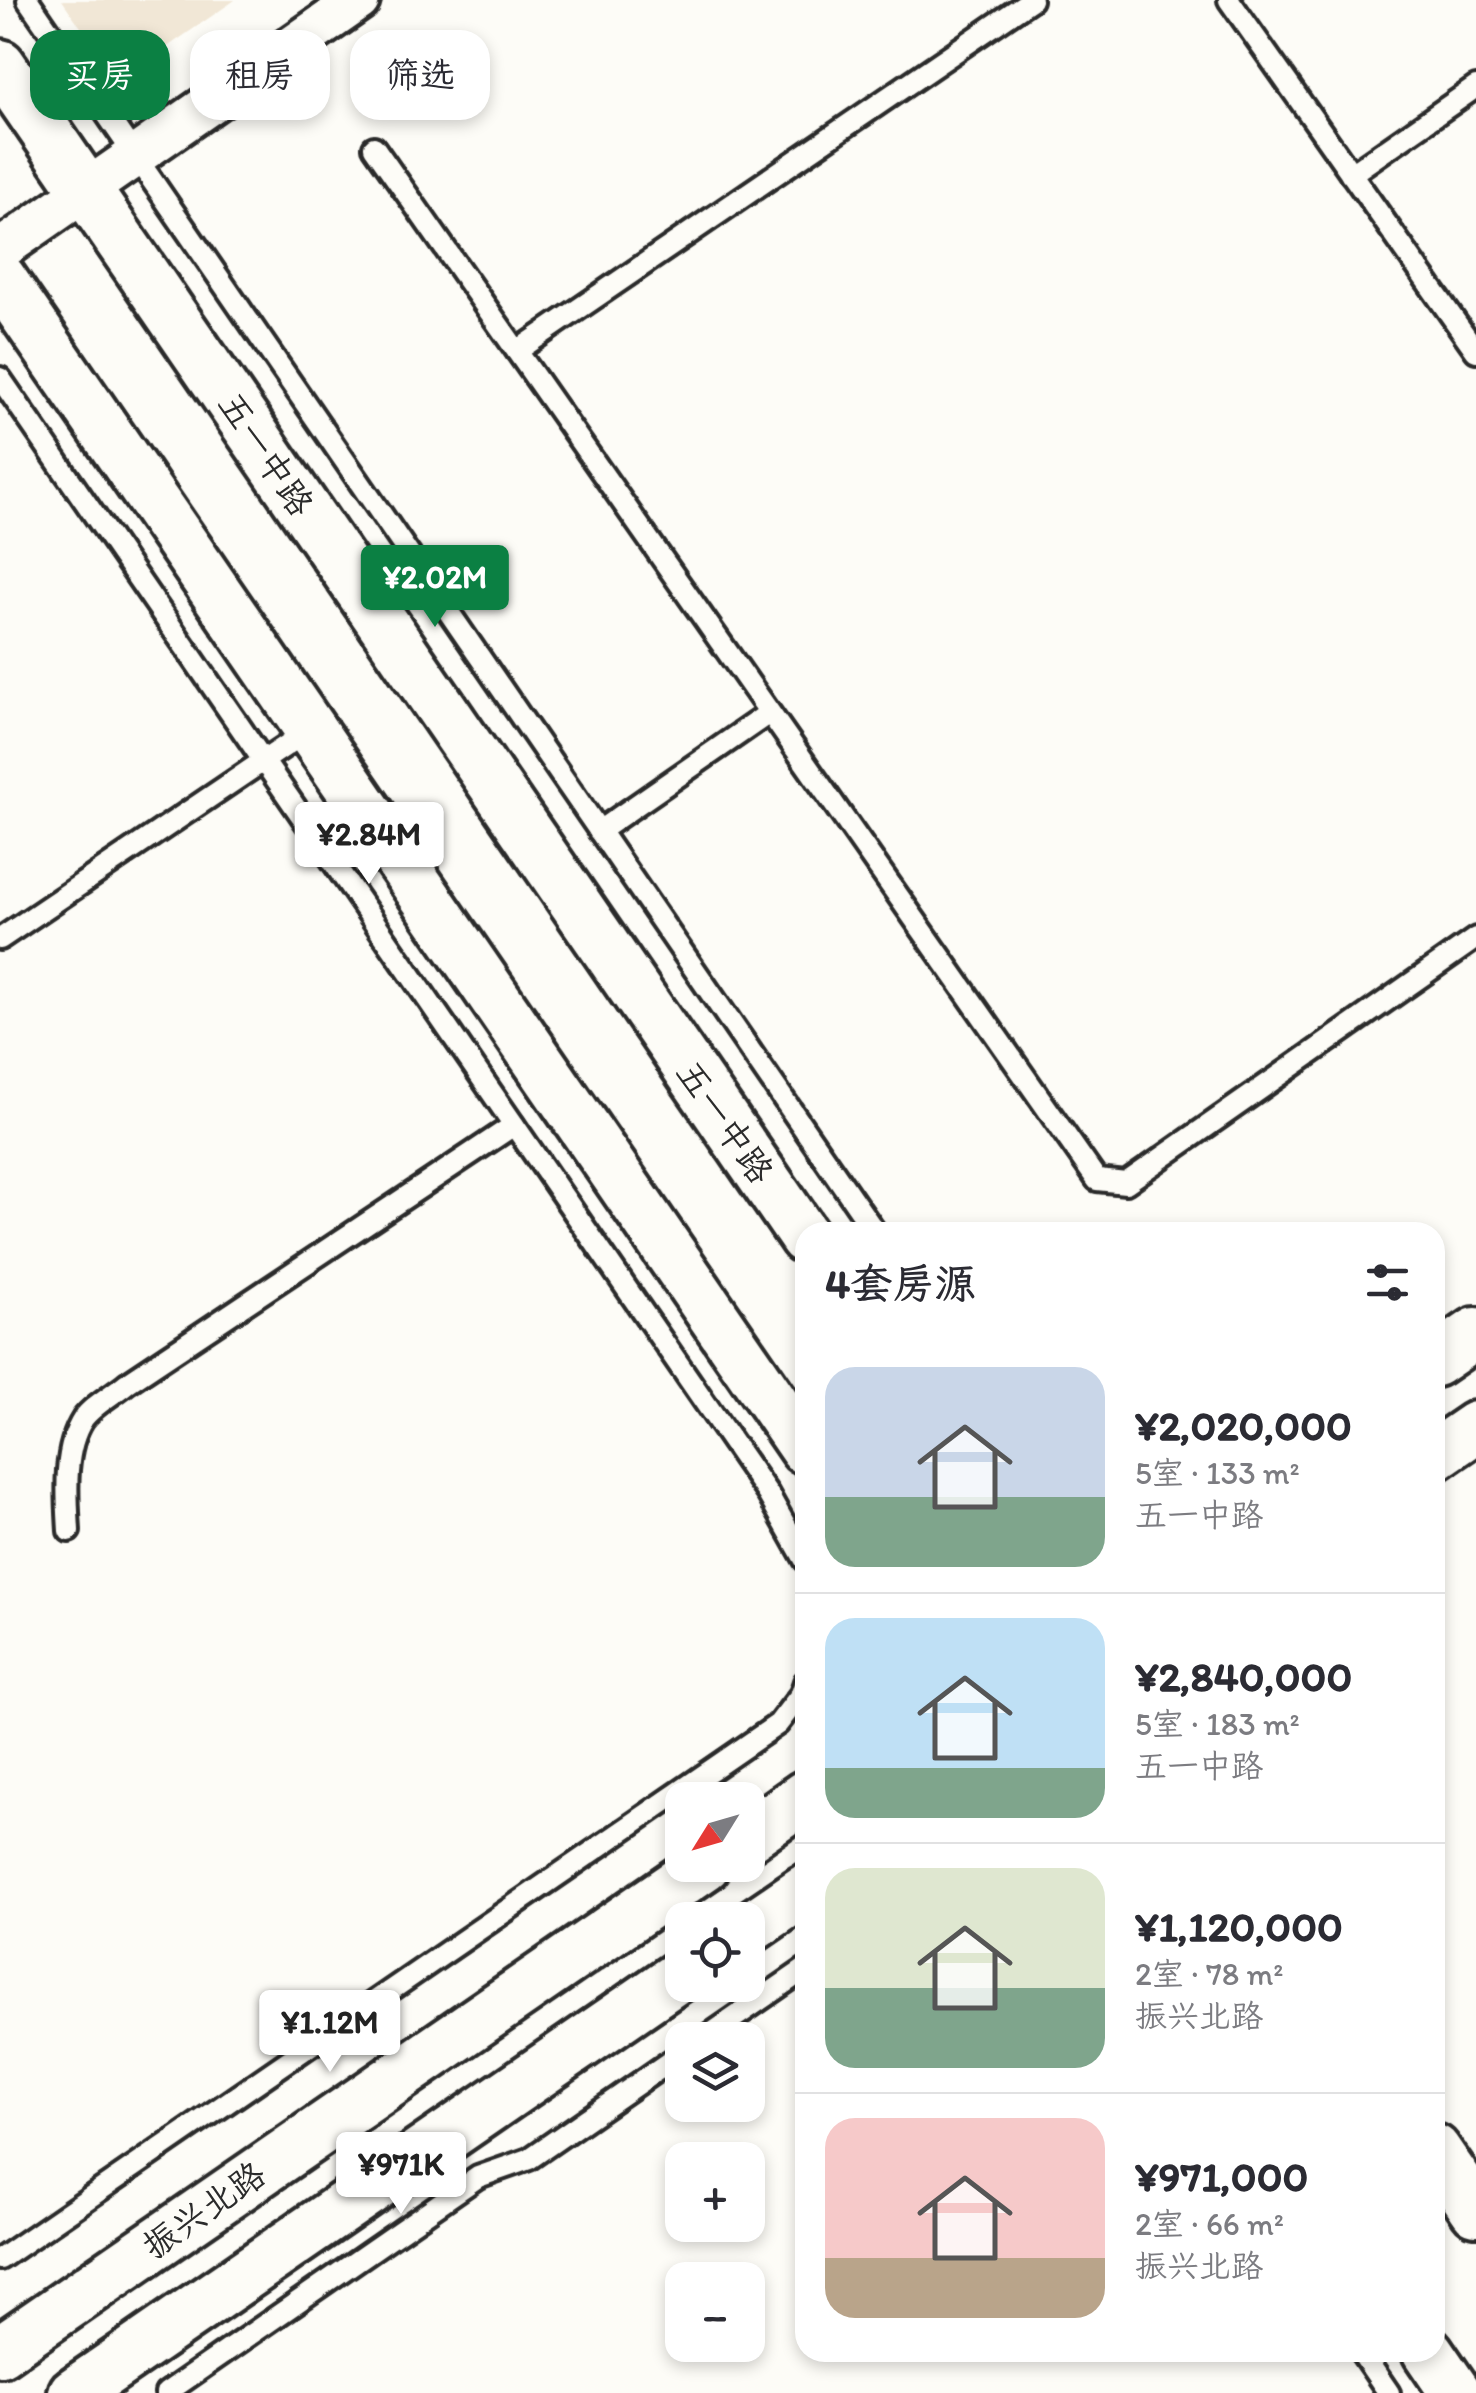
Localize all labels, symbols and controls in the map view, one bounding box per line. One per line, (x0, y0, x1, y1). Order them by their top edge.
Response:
chip: 买房 (30, 30, 170, 120)
chip: 租房 (190, 30, 330, 120)
chip: 筛选 (350, 30, 490, 120)
street label: 五一中路 (209, 384, 323, 524)
pin: ¥2.02M (354, 545, 516, 630)
text: ¥2.02M (383, 558, 487, 596)
pin: ¥2.84M (288, 802, 450, 887)
text: ¥2.84M (317, 815, 421, 853)
street label: 五一中路 (668, 1053, 782, 1191)
icon: filters (1360, 1255, 1415, 1310)
text: 4套房源 (825, 1258, 976, 1309)
text: ¥2,020,000 (1135, 1400, 1352, 1451)
icon: home (905, 1407, 1025, 1527)
text: 5室 · 133 m² (1135, 1454, 1300, 1492)
text: 五一中路 (1135, 1496, 1263, 1534)
text: ¥2,840,000 (1135, 1651, 1352, 1702)
icon: home (905, 1658, 1025, 1778)
text: 5室 · 183 m² (1135, 1705, 1300, 1743)
text: 五一中路 (1135, 1747, 1263, 1785)
north arrow (665, 1782, 765, 1882)
map controls (665, 1782, 765, 2362)
text: ¥1,120,000 (1135, 1901, 1343, 1952)
button: locate (665, 1902, 765, 2002)
icon: home (905, 1908, 1025, 2028)
text: 2室 · 78 m² (1135, 1955, 1283, 1993)
pin: ¥1.12M (249, 1990, 411, 2075)
text: 振兴北路 (1135, 1997, 1263, 2035)
text: ¥1.12M (281, 2003, 379, 2041)
button: layers (665, 2022, 765, 2122)
pin: ¥971K (331, 2132, 471, 2217)
button: + (665, 2142, 765, 2242)
text: ¥971K (358, 2145, 444, 2183)
text: ¥971,000 (1135, 2151, 1308, 2202)
street label: 振兴北路 (135, 2153, 273, 2267)
icon: home (905, 2158, 1025, 2278)
text: 2室 · 66 m² (1135, 2205, 1284, 2243)
text: 振兴北路 (1135, 2247, 1263, 2285)
button: − (665, 2262, 765, 2362)

